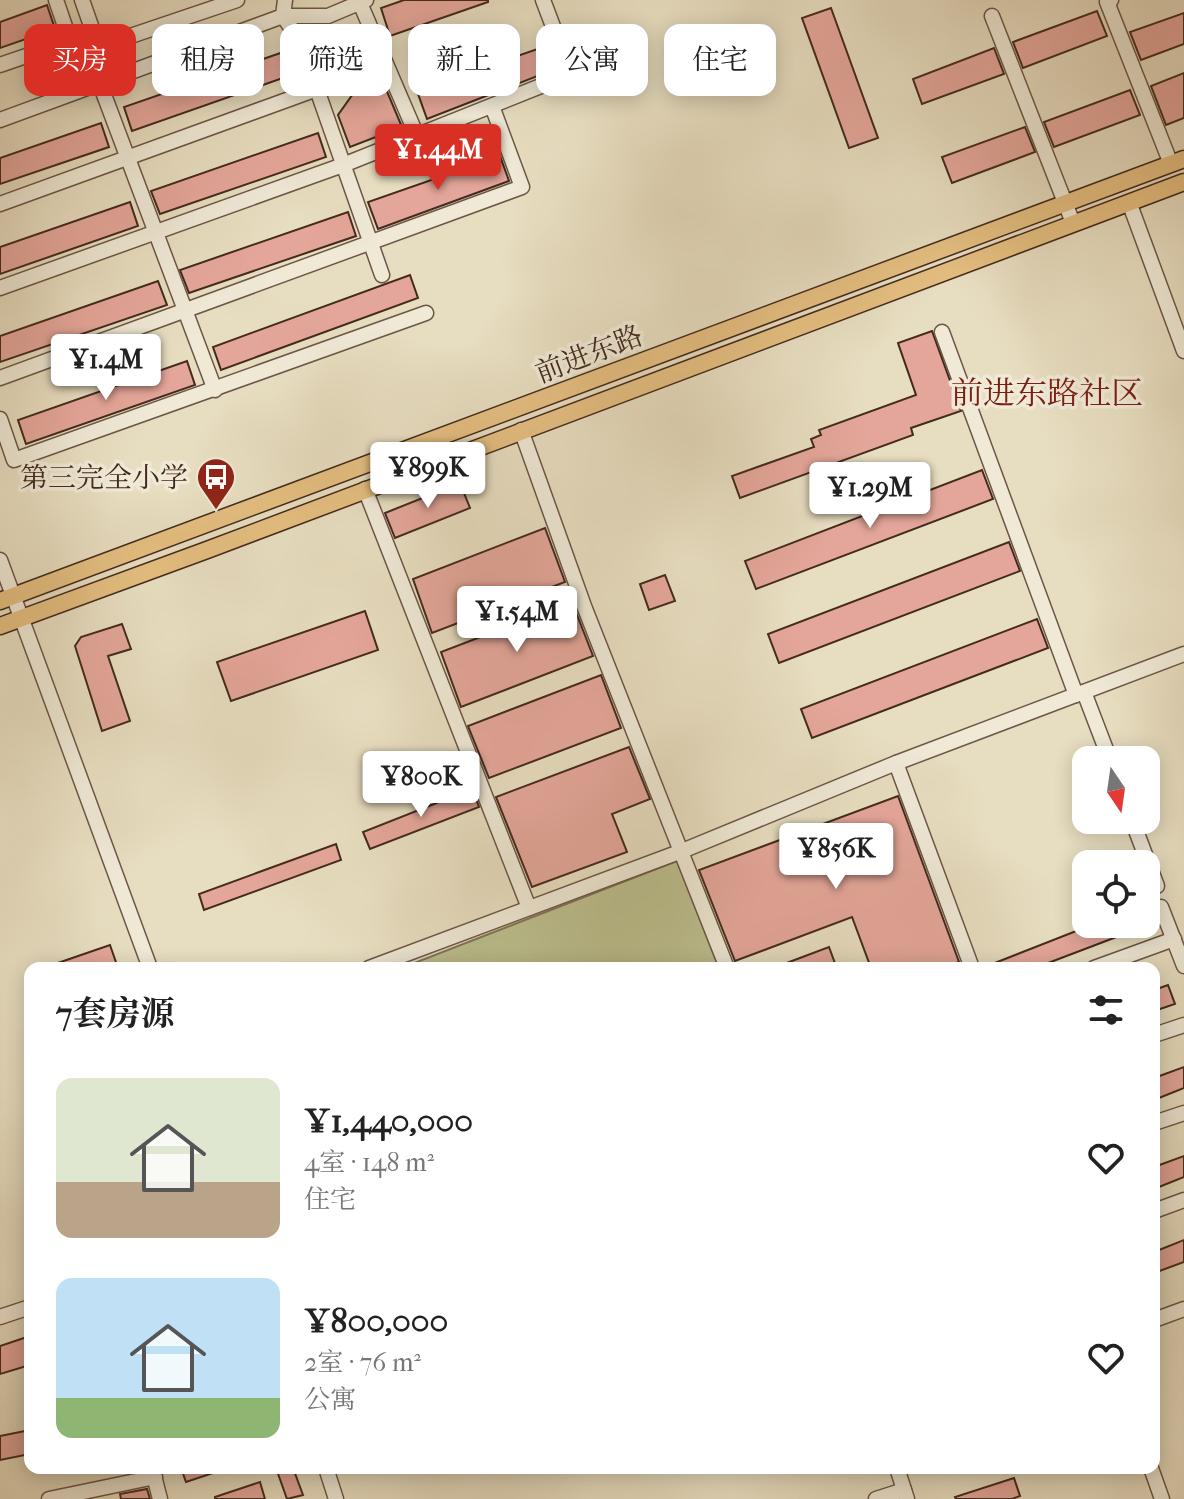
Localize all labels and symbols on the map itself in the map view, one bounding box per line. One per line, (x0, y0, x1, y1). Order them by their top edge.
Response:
pin: ¥1.44M (373, 124, 503, 192)
street label: 前进东路 (531, 319, 647, 389)
pin: ¥1.4M (50, 334, 162, 402)
district label: 前进东路社区 (951, 375, 1143, 412)
pin: ¥899K (372, 442, 484, 510)
bus stop icon: 第三完全小学 (195, 456, 237, 511)
place label: 第三完全小学 (20, 461, 188, 494)
pin: ¥1.29M (805, 462, 935, 530)
pin: ¥1.54M (452, 586, 582, 654)
north arrow (1072, 746, 1160, 834)
pin: ¥800K (365, 751, 477, 819)
pin: ¥856K (780, 823, 892, 891)

